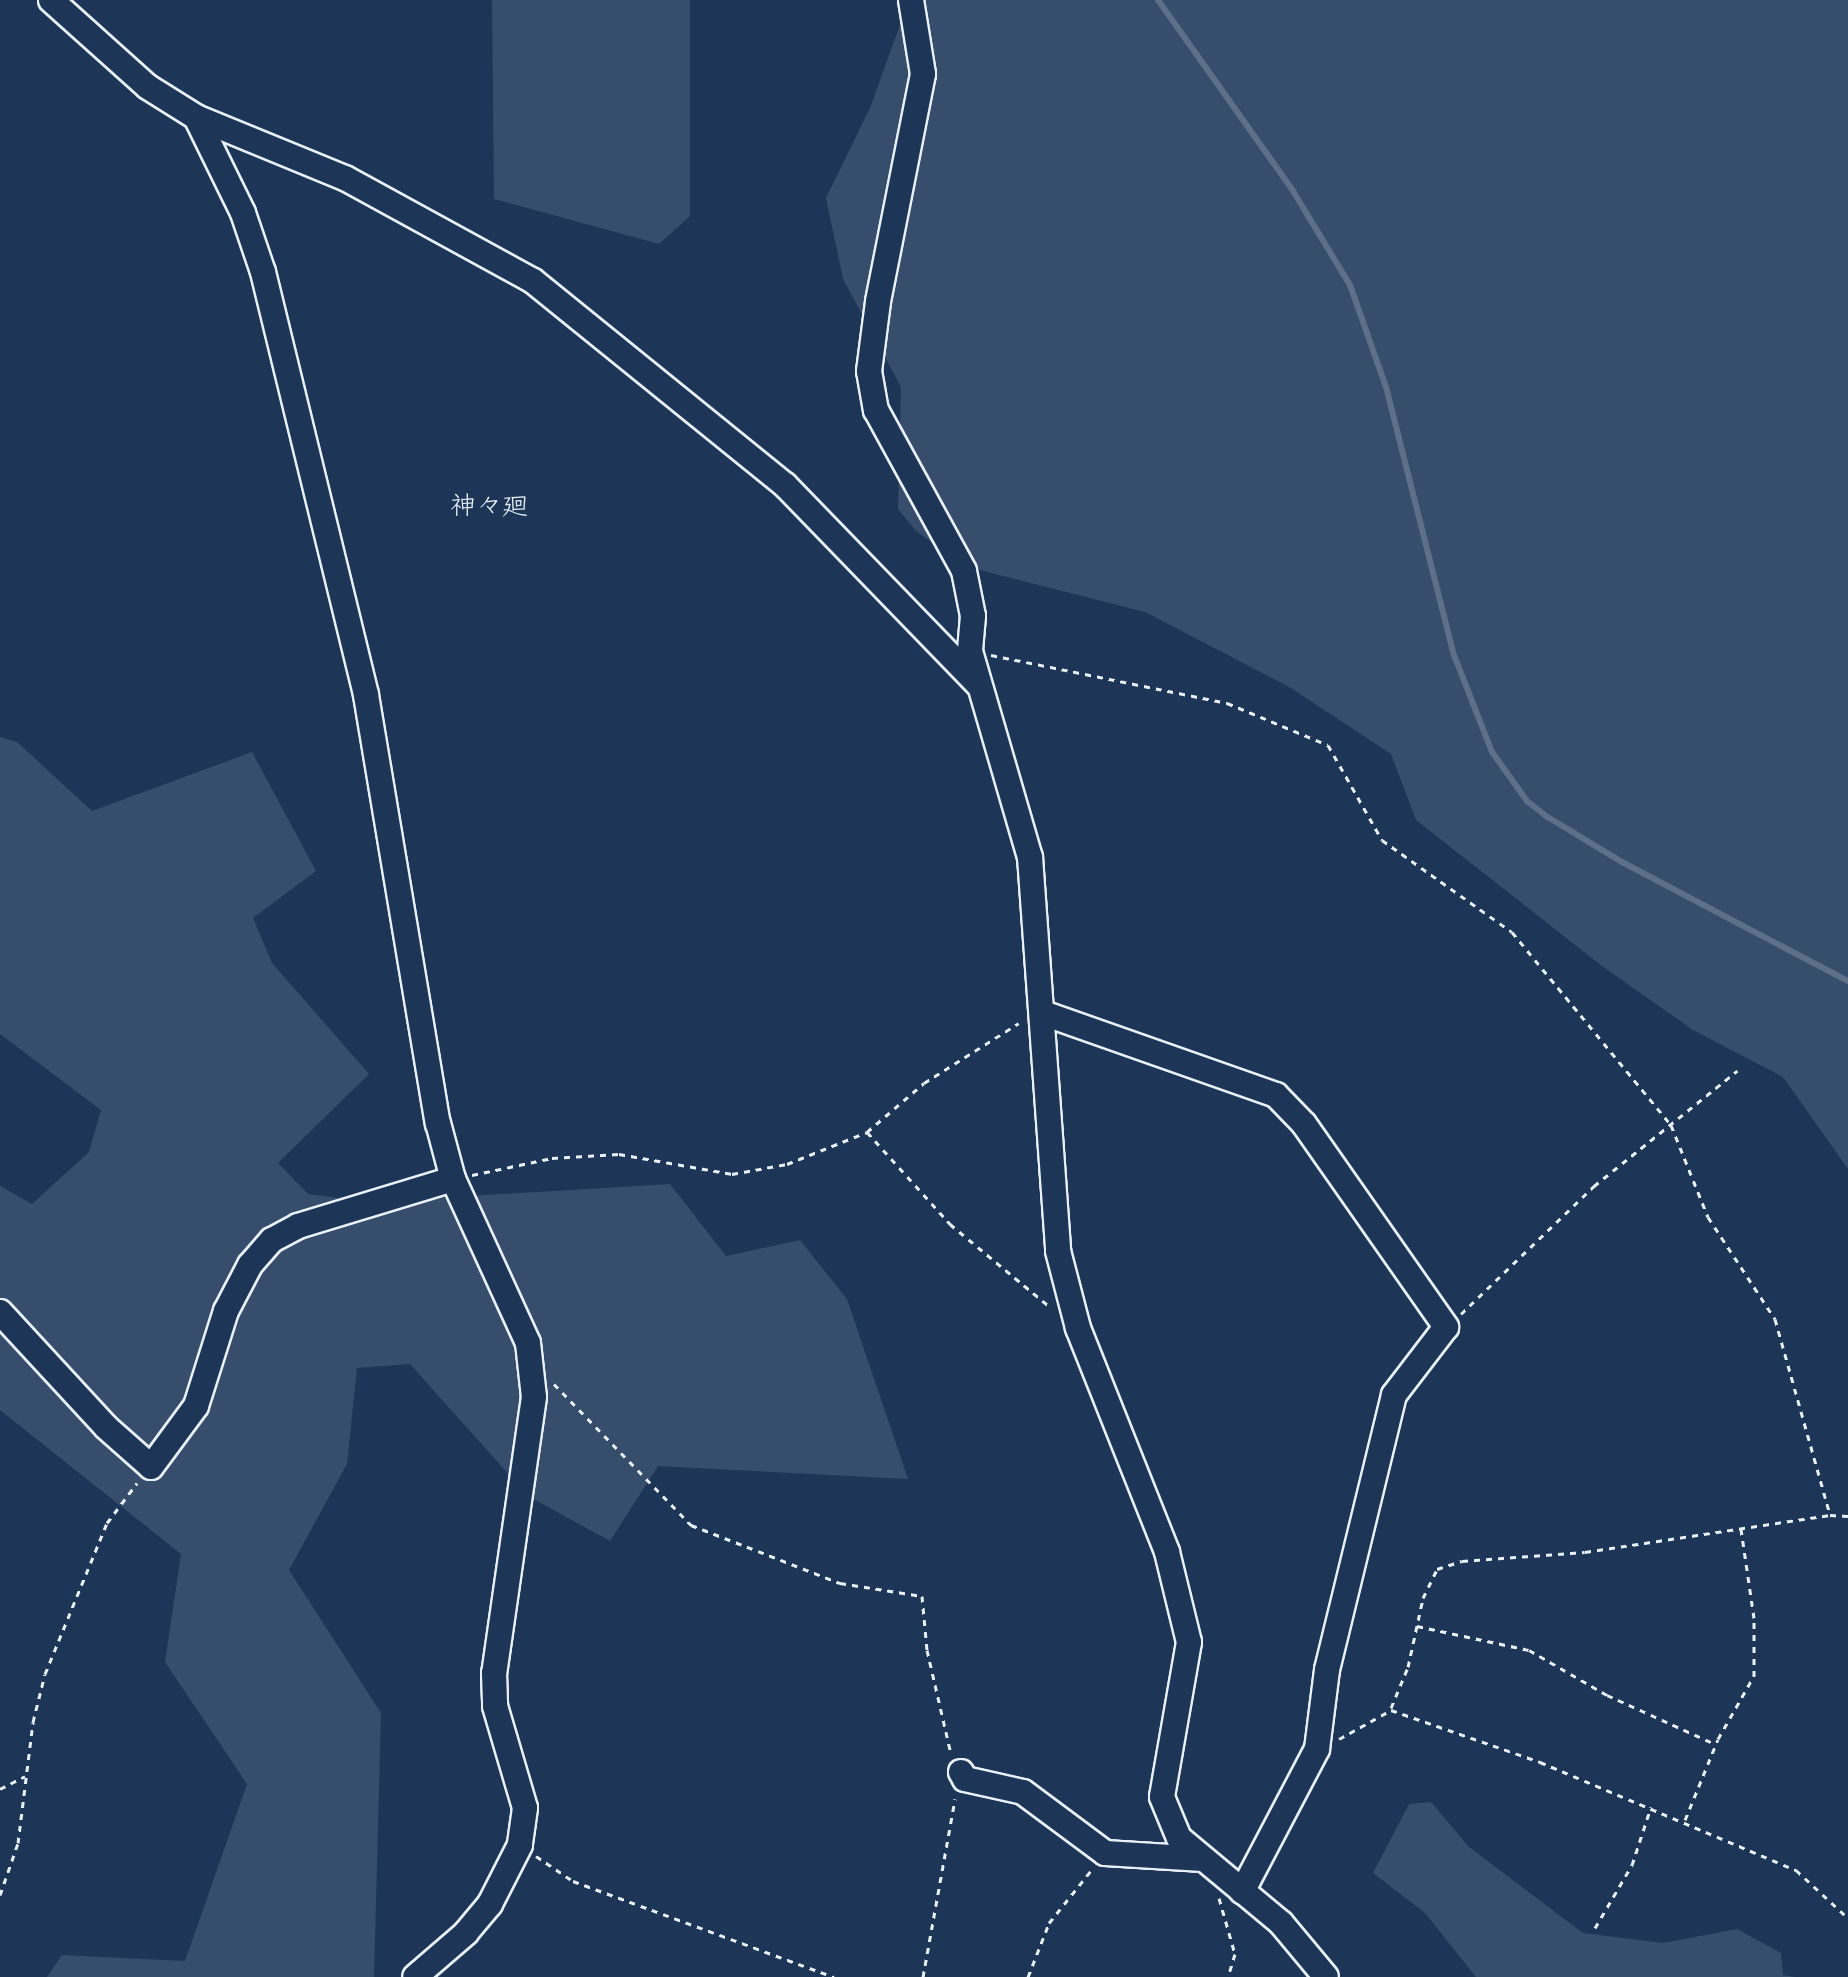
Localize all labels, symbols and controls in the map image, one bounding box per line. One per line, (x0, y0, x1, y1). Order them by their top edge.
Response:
district label: 神々廻 (450, 489, 528, 521)

